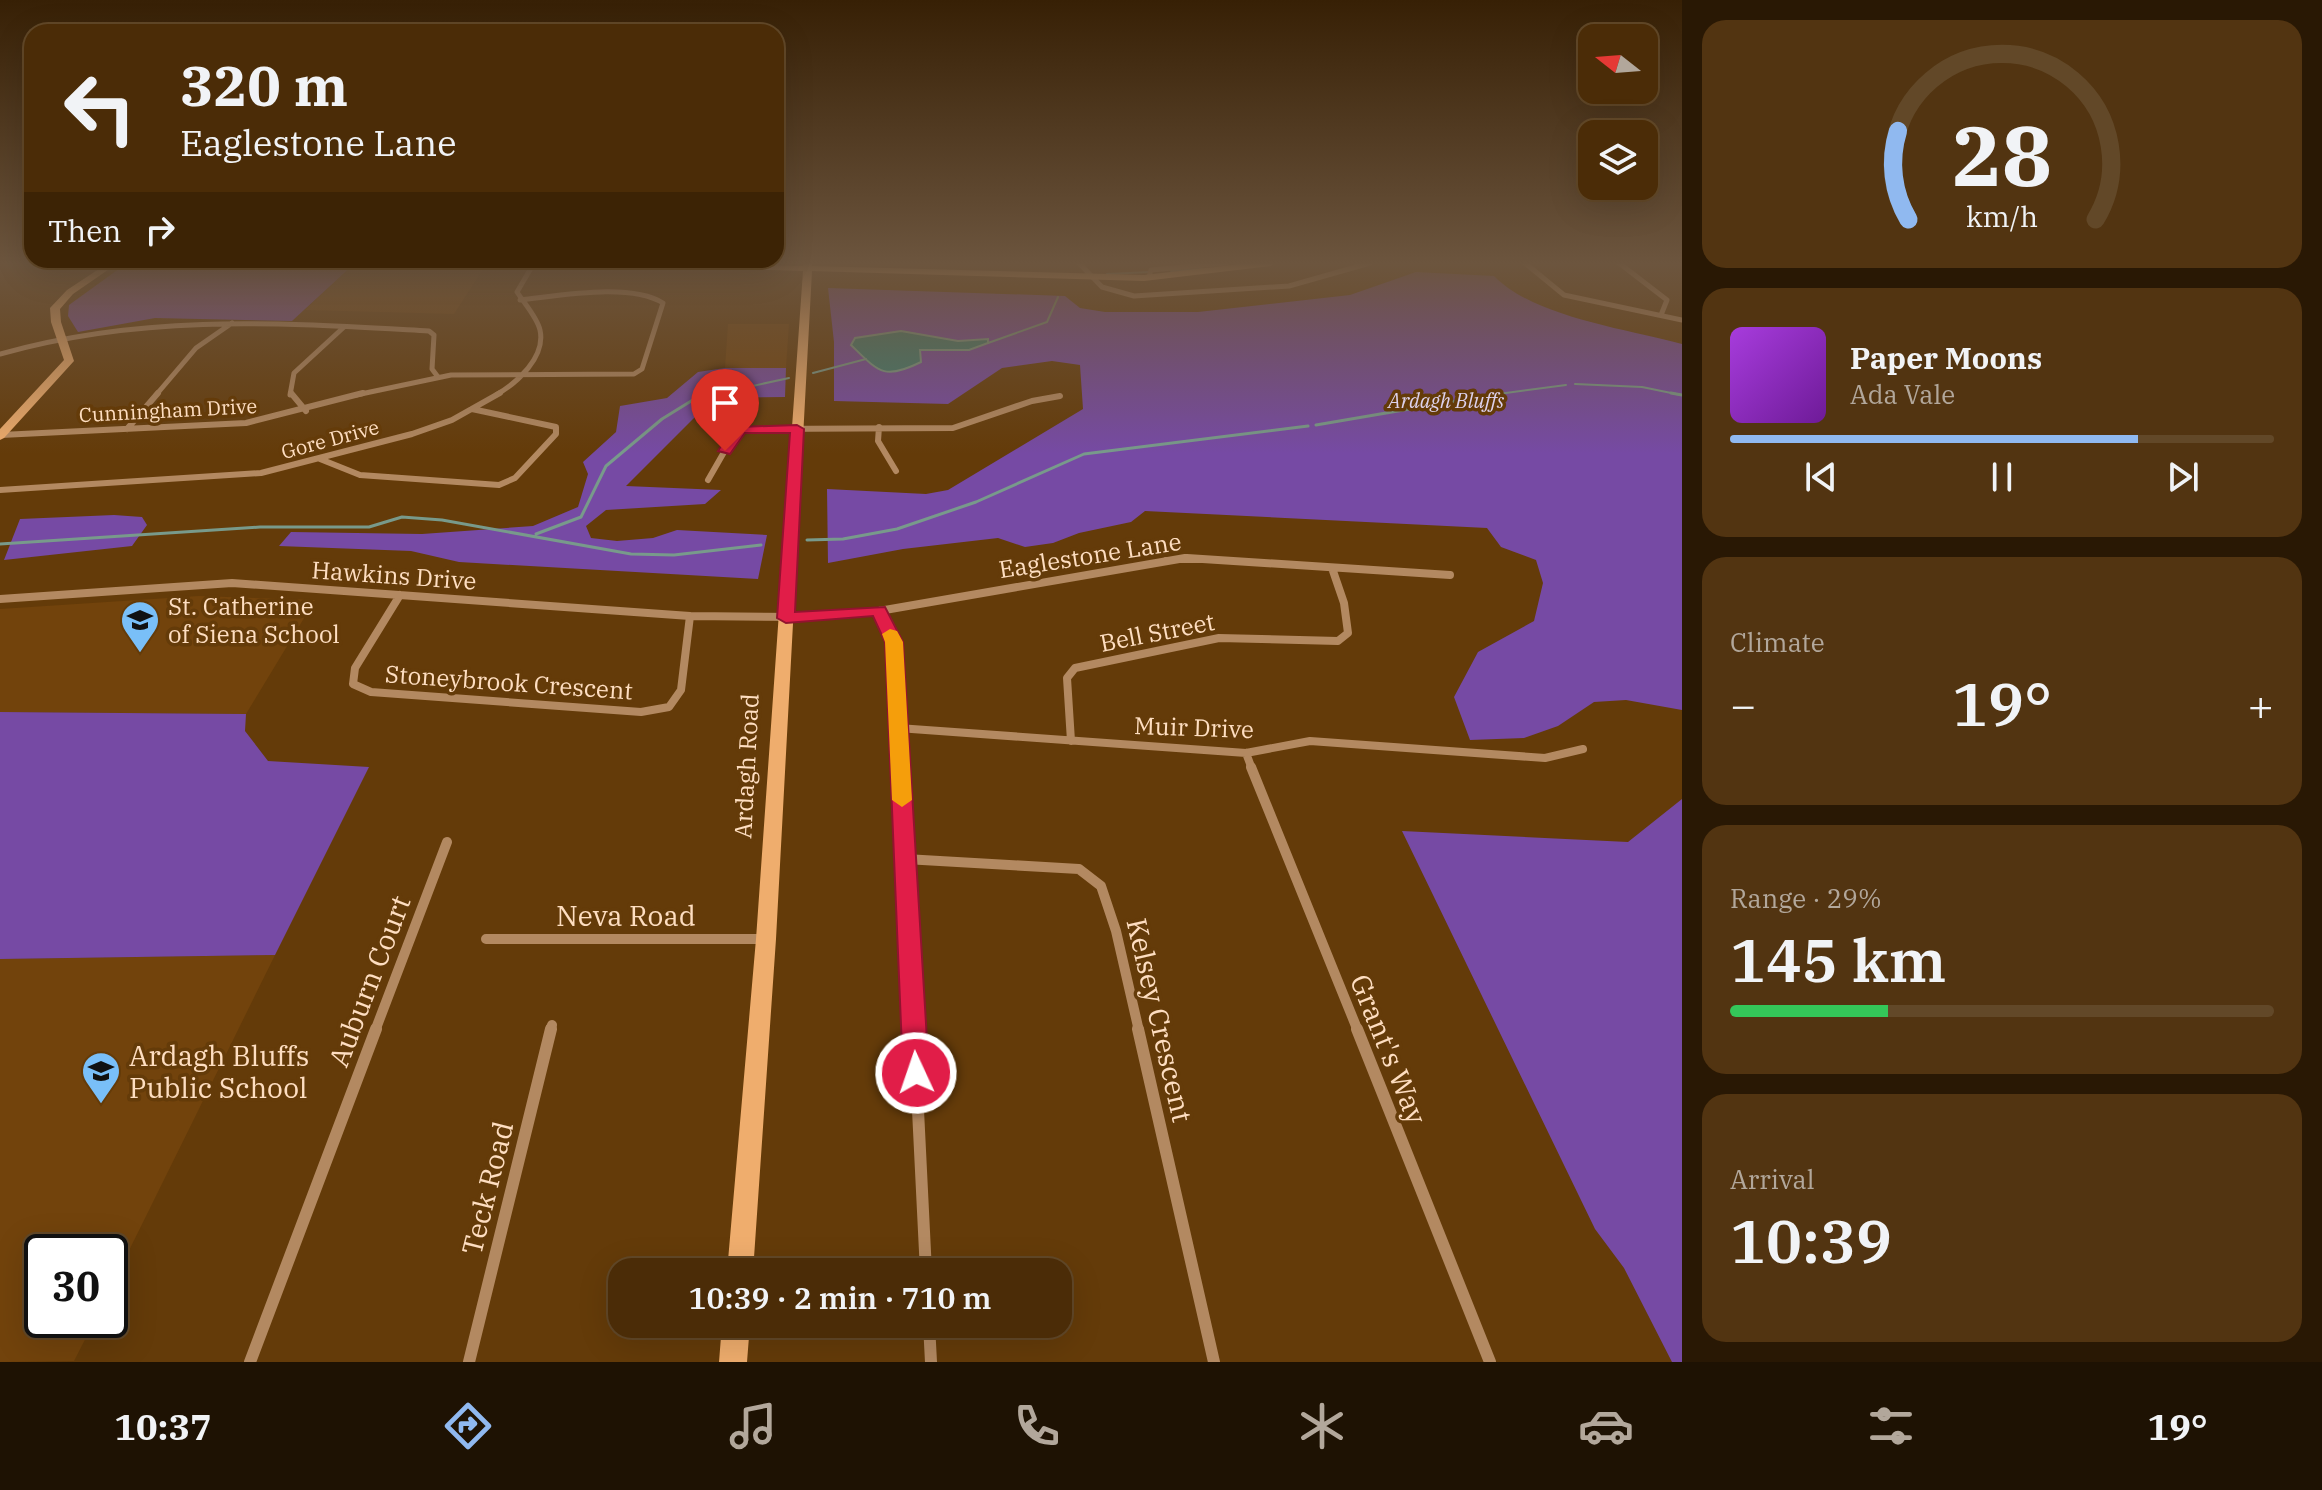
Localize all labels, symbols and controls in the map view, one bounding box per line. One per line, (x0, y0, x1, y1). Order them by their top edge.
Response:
north arrow (1578, 24, 1658, 104)
map controls (1578, 24, 1658, 200)
text: 320 m (180, 49, 348, 121)
icon: left (48, 56, 152, 160)
text: 28 (1952, 101, 2052, 209)
text: Eaglestone Lane (180, 119, 457, 166)
button: layers (1578, 120, 1658, 200)
text: km/h (1966, 198, 2038, 235)
icon: right (138, 208, 182, 252)
text: Then (48, 211, 122, 250)
text: Paper Moons (1850, 338, 2042, 377)
pin (691, 369, 759, 451)
text: Ada Vale (1850, 377, 1955, 411)
icon: arrive (703, 381, 747, 425)
park label: Ardagh Bluffs (1386, 387, 1505, 414)
street label: Cunningham Drive (78, 392, 258, 428)
street label: Gore Drive (278, 413, 382, 465)
icon: previous (1799, 455, 1843, 499)
icon: pause (1980, 455, 2024, 499)
icon: next (2161, 455, 2205, 499)
street label: Eaglestone Lane (996, 525, 1184, 585)
street label: Hawkins Drive (310, 553, 478, 597)
place label: St. Catherine of Siena School (168, 590, 340, 650)
school or university icon: St. Catherine of Siena School (119, 599, 161, 654)
street label: Bell Street (1097, 605, 1217, 659)
text: Climate (1730, 625, 1825, 659)
street label: Stoneybrook Crescent (384, 657, 634, 707)
text: 19° (1952, 664, 2052, 743)
text: − (1730, 676, 1756, 733)
text: + (2248, 676, 2274, 733)
street label: Ardagh Road (726, 693, 766, 839)
street label: Muir Drive (1133, 709, 1255, 745)
text: Range · 29% (1730, 881, 1882, 915)
street label: Auburn Court (319, 890, 419, 1072)
street label: Neva Road (556, 897, 696, 934)
street label: Kelsey Crescent (1119, 914, 1201, 1126)
text: 145 km (1730, 920, 1946, 999)
street label: Grant's Way (1342, 969, 1436, 1129)
position arrow (874, 1031, 958, 1115)
place label: Ardagh Bluffs Public School (129, 1037, 309, 1106)
school or university icon: Ardagh Bluffs Public School (80, 1050, 122, 1105)
street label: Teck Road (453, 1117, 521, 1259)
text: Arrival (1730, 1162, 1815, 1196)
text: 10:39 (1730, 1201, 1892, 1280)
speed limit sign: 30 (24, 1234, 128, 1338)
text: 10:39 · 2 min · 710 m (689, 1278, 991, 1317)
icon: directions (440, 1398, 496, 1454)
icon: music (725, 1398, 781, 1454)
icon: phone (1009, 1398, 1065, 1454)
icon: climate (1294, 1398, 1350, 1454)
icon: car (1578, 1398, 1634, 1454)
icon: filters (1863, 1398, 1919, 1454)
text: 10:37 (114, 1403, 212, 1450)
text: 19° (2148, 1403, 2208, 1450)

